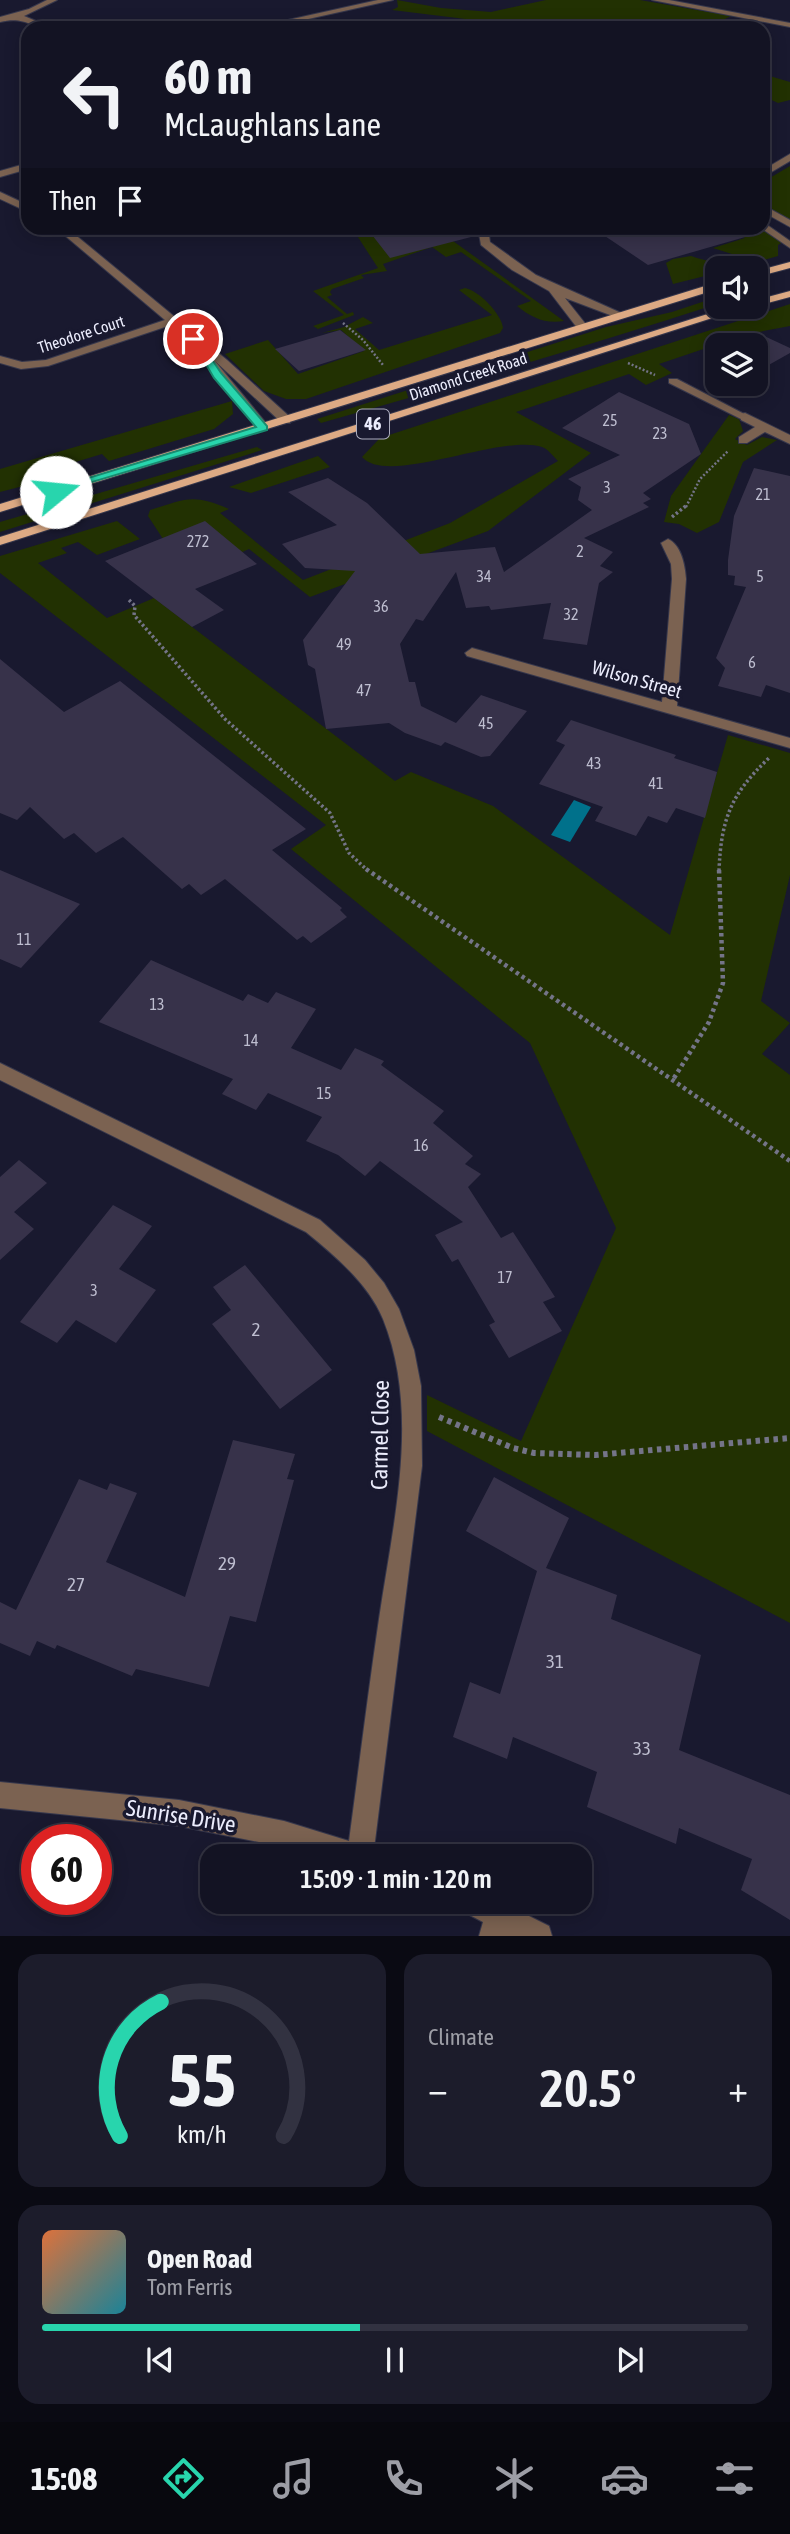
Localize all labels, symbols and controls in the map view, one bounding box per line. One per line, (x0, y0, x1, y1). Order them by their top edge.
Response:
text: 60 m (164, 48, 252, 104)
icon: left (49, 49, 140, 140)
text: McLaughlans Lane (164, 106, 381, 143)
icon: arrive (111, 182, 149, 220)
text: Then (49, 186, 97, 216)
map controls (705, 256, 768, 396)
button: sound (705, 256, 768, 319)
pin (163, 309, 223, 369)
street label: Theodore Court (35, 311, 127, 356)
icon: arrive (174, 320, 212, 358)
button: layers (705, 333, 768, 396)
street label: Diamond Creek Road (407, 348, 529, 404)
road number: 46 (357, 410, 389, 438)
house number: 25 (602, 411, 618, 429)
house number: 23 (652, 424, 668, 442)
position arrow (19, 455, 93, 529)
house number: 3 (603, 478, 611, 496)
house number: 21 (755, 485, 771, 503)
house number: 272 (187, 532, 209, 550)
house number: 2 (576, 542, 584, 560)
house number: 34 (476, 567, 492, 585)
house number: 5 (756, 567, 764, 585)
house number: 36 (373, 597, 389, 615)
house number: 32 (563, 605, 579, 623)
house number: 49 (336, 635, 352, 653)
house number: 6 (748, 653, 756, 671)
street label: Wilson Street (590, 656, 684, 702)
house number: 47 (356, 681, 372, 699)
house number: 45 (478, 714, 494, 732)
house number: 43 (586, 754, 602, 772)
house number: 41 (648, 774, 664, 792)
house number: 11 (16, 930, 32, 948)
house number: 13 (149, 995, 165, 1013)
house number: 14 (243, 1031, 259, 1049)
house number: 15 (316, 1084, 332, 1102)
house number: 16 (413, 1136, 429, 1154)
house number: 17 (497, 1268, 513, 1286)
house number: 3 (90, 1281, 98, 1299)
house number: 2 (252, 1318, 260, 1340)
street label: Carmel Close (366, 1380, 394, 1490)
house number: 29 (218, 1552, 236, 1574)
house number: 27 (67, 1573, 85, 1595)
house number: 31 (546, 1650, 564, 1672)
house number: 33 (633, 1737, 651, 1759)
street label: Sunrise Drive (124, 1795, 238, 1837)
speed limit sign: 60 (21, 1824, 112, 1915)
text: 15:09 · 1 min · 120 m (300, 1864, 492, 1894)
text: Climate (428, 2024, 494, 2050)
text: 55 (168, 2039, 236, 2122)
text: 20.5° (540, 2058, 636, 2118)
text: − (428, 2067, 448, 2110)
text: + (728, 2067, 748, 2110)
text: km/h (177, 2120, 227, 2148)
text: Open Road (147, 2244, 252, 2274)
text: Tom Ferris (147, 2274, 232, 2300)
icon: previous (141, 2341, 179, 2379)
icon: pause (376, 2341, 414, 2379)
icon: next (611, 2341, 649, 2379)
icon: directions (159, 2454, 208, 2503)
icon: music (269, 2454, 318, 2503)
icon: phone (379, 2454, 428, 2503)
icon: climate (490, 2454, 539, 2503)
icon: car (600, 2454, 649, 2503)
icon: filters (710, 2454, 759, 2503)
text: 15:08 (31, 2460, 97, 2497)

